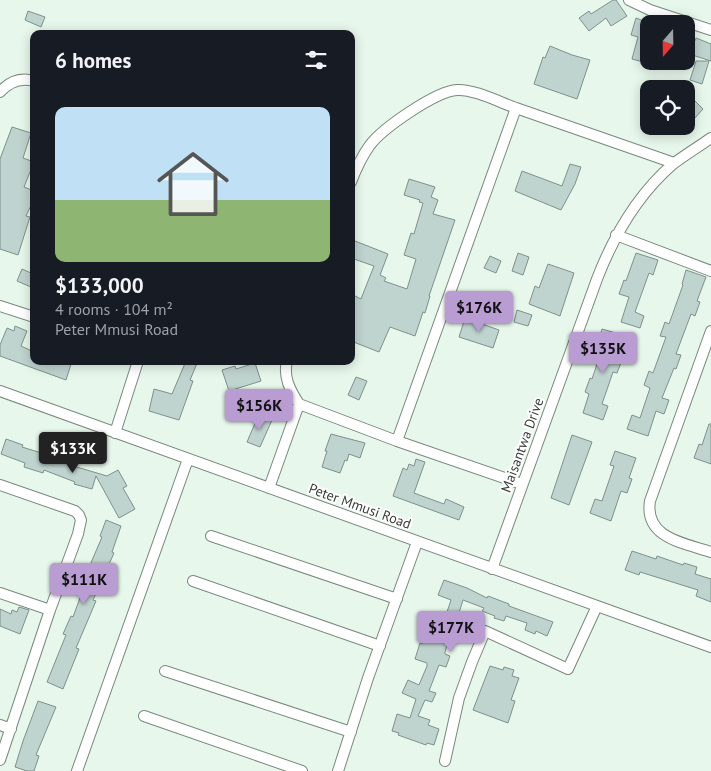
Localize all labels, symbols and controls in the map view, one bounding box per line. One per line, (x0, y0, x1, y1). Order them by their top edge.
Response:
north arrow (640, 15, 695, 70)
map controls (640, 15, 695, 135)
icon: filters (302, 46, 330, 74)
text: 6 homes (55, 47, 131, 74)
button: locate (640, 80, 695, 135)
icon: home (148, 139, 238, 229)
text: $133,000 (55, 272, 144, 299)
pin: $176K (444, 290, 514, 333)
text: $176K (456, 297, 502, 317)
text: 4 rooms · 104 m² (55, 299, 173, 319)
text: Peter Mmusi Road (55, 319, 178, 339)
pin: $135K (568, 332, 638, 374)
text: $135K (580, 338, 626, 358)
pin: $156K (224, 388, 294, 431)
text: $156K (236, 395, 282, 415)
street label: Maisantwa Drive (497, 395, 547, 495)
pin: $133K (38, 432, 108, 474)
text: $133K (50, 438, 96, 458)
street label: Peter Mmusi Road (306, 479, 414, 533)
pin: $111K (49, 562, 119, 605)
text: $111K (61, 569, 107, 589)
pin: $177K (416, 610, 486, 653)
text: $177K (428, 617, 474, 637)

